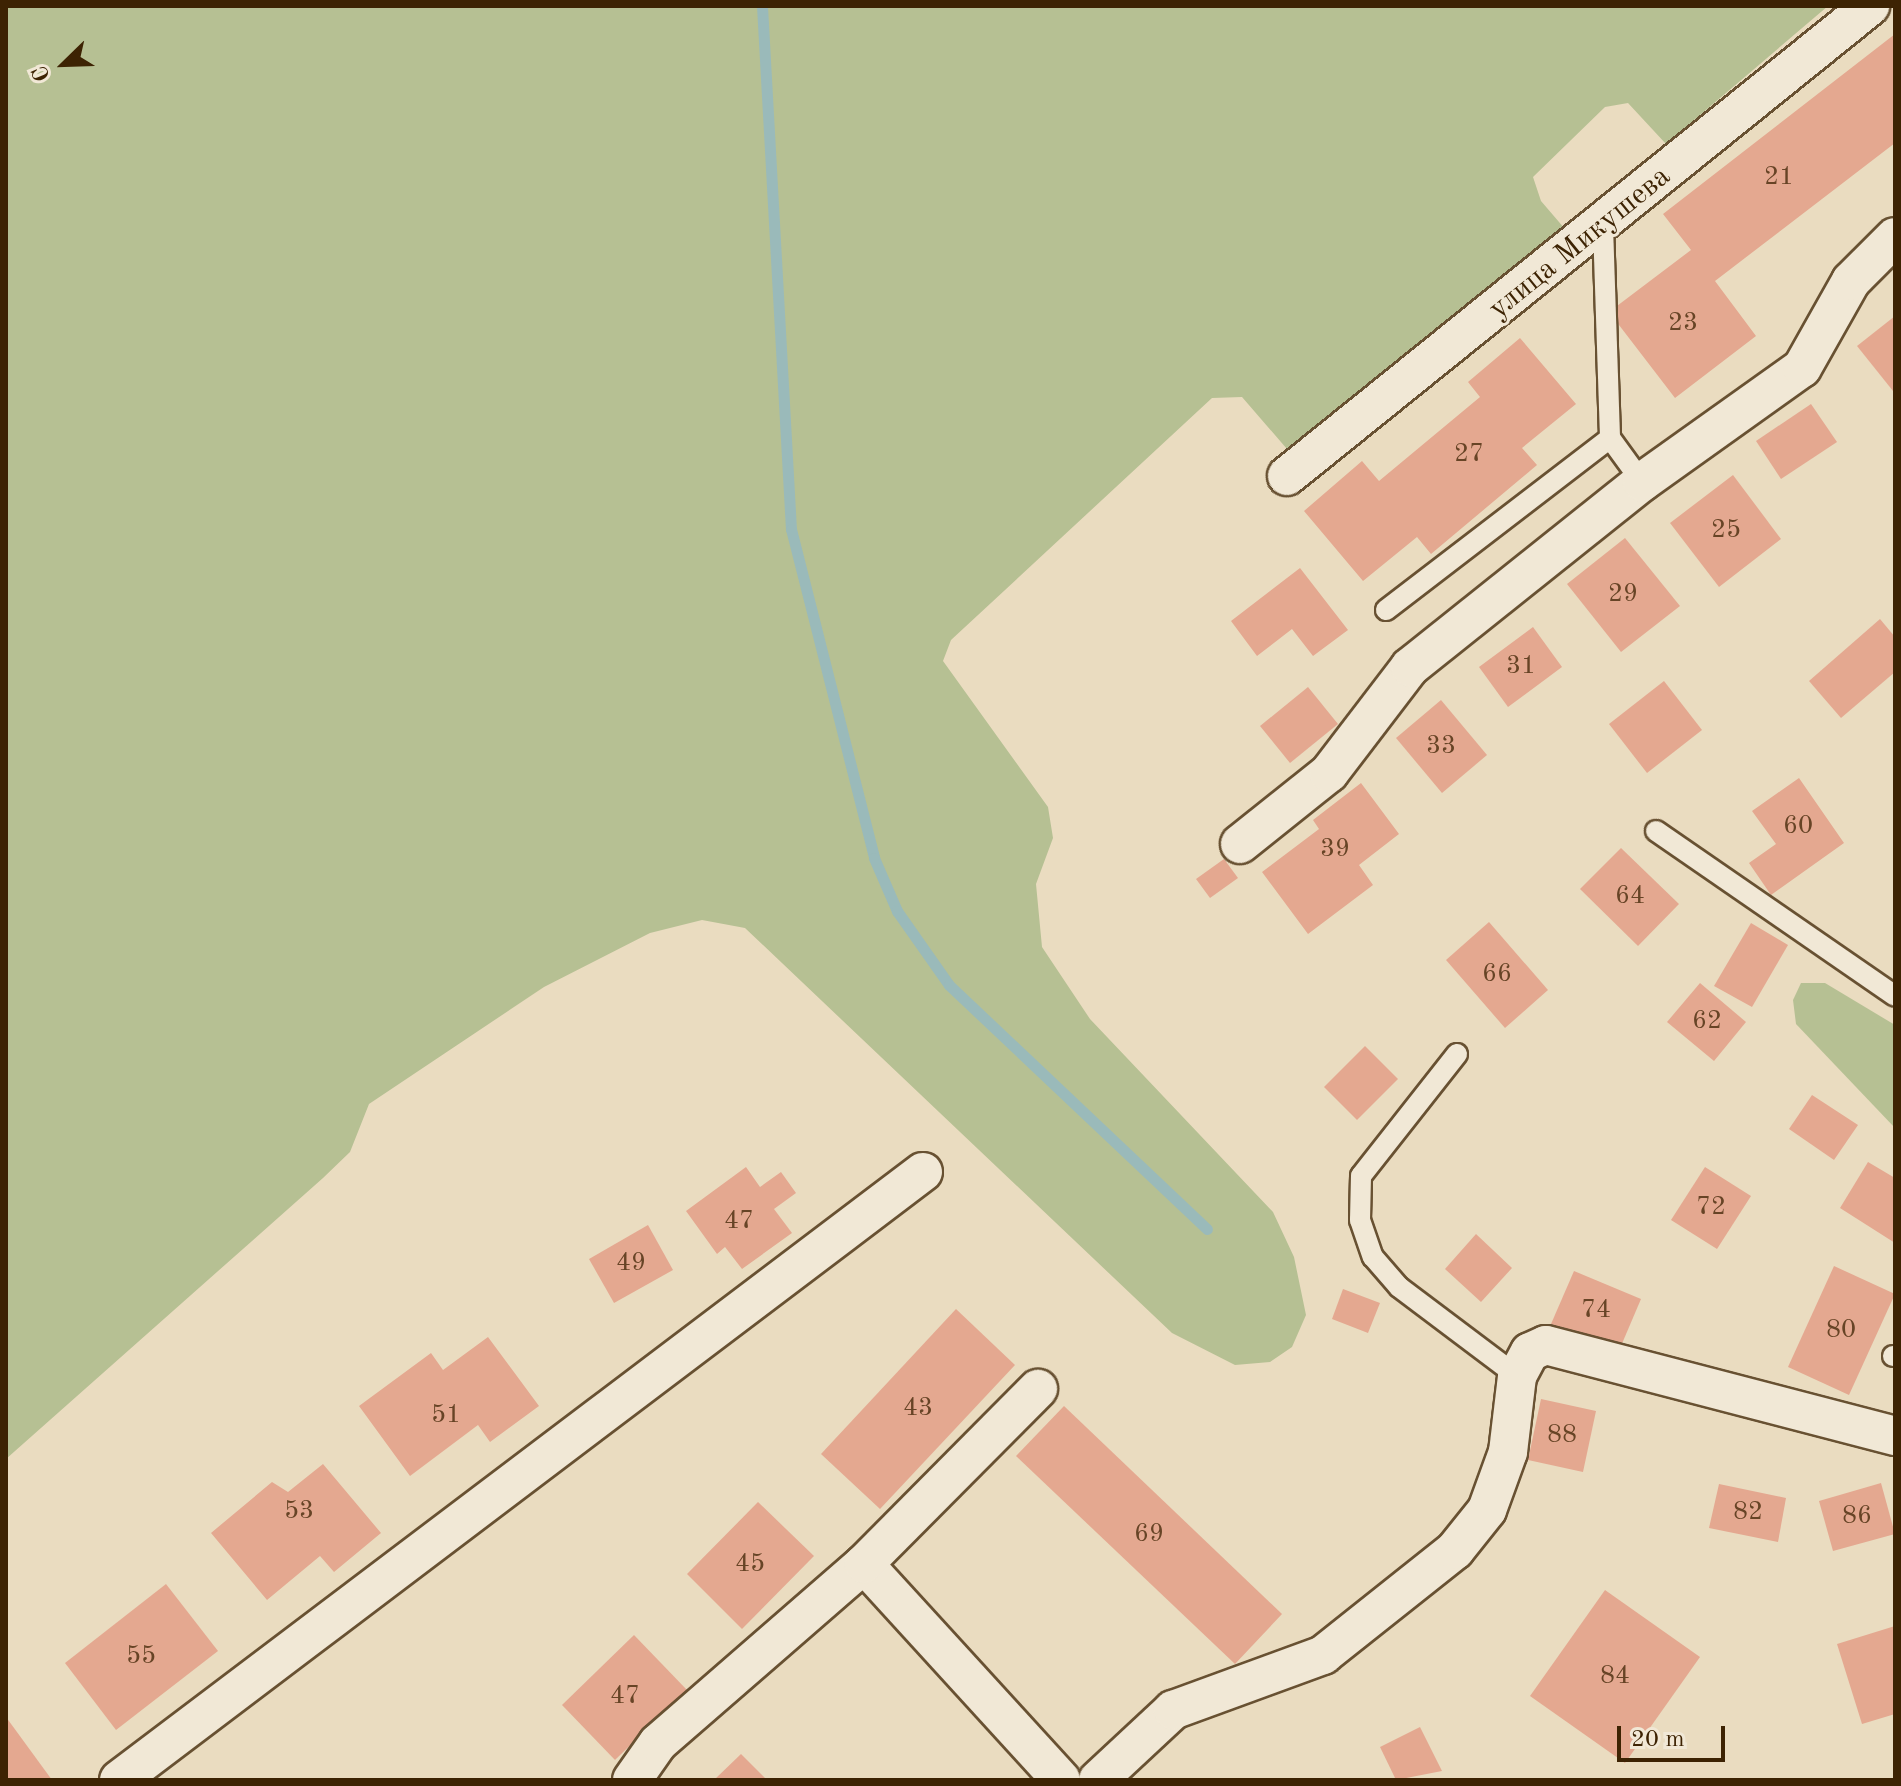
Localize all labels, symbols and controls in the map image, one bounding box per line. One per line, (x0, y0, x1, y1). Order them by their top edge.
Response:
north arrow (24, 24, 104, 104)
text: С (29, 62, 55, 84)
street label: улица Микушева (1482, 159, 1678, 327)
house number: 21 (1764, 162, 1794, 194)
house number: 23 (1668, 308, 1698, 340)
house number: 27 (1454, 439, 1484, 471)
house number: 25 (1711, 515, 1741, 547)
house number: 29 (1608, 579, 1638, 611)
house number: 31 (1506, 651, 1536, 683)
house number: 33 (1426, 731, 1456, 763)
house number: 60 (1783, 811, 1813, 843)
house number: 39 (1320, 834, 1350, 866)
house number: 64 (1615, 881, 1645, 913)
house number: 66 (1482, 959, 1512, 991)
house number: 62 (1692, 1006, 1722, 1038)
house number: 72 (1696, 1192, 1726, 1224)
house number: 47 (724, 1206, 754, 1238)
house number: 49 (616, 1248, 646, 1280)
house number: 74 (1581, 1295, 1611, 1327)
house number: 80 (1826, 1315, 1856, 1347)
house number: 43 (903, 1393, 933, 1425)
house number: 51 (431, 1400, 461, 1432)
house number: 88 (1547, 1420, 1577, 1452)
house number: 53 (284, 1496, 314, 1528)
house number: 82 (1733, 1497, 1763, 1529)
house number: 86 (1842, 1501, 1872, 1533)
house number: 69 (1134, 1519, 1164, 1551)
house number: 45 (735, 1549, 765, 1581)
house number: 55 (126, 1641, 156, 1673)
house number: 84 (1600, 1661, 1630, 1693)
house number: 47 (610, 1681, 640, 1713)
scale bar (1621, 1710, 1729, 1760)
text: 20 m (1631, 1728, 1685, 1752)

